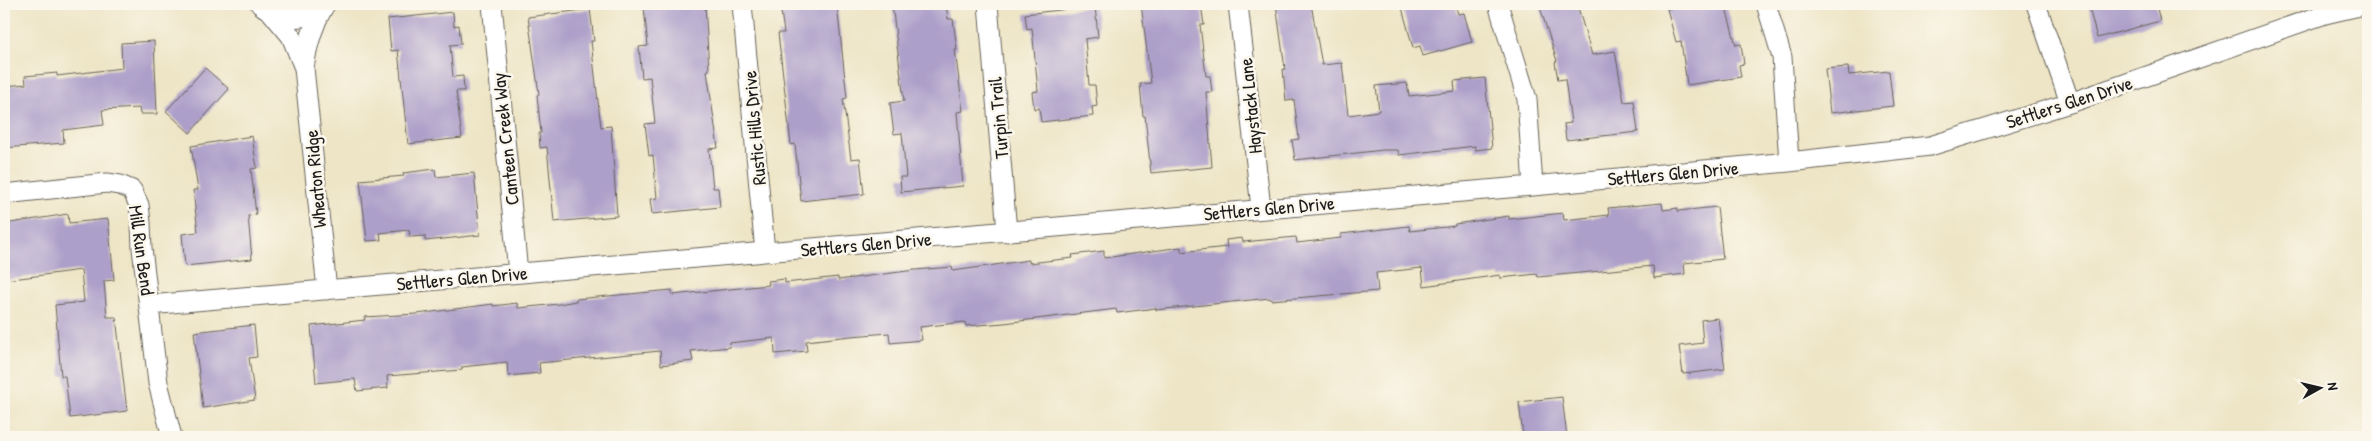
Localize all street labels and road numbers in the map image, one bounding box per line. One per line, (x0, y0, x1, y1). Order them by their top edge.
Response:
street label: Haystack Lane (1232, 56, 1268, 155)
street label: Rustic Hills Drive (736, 69, 772, 186)
street label: Settlers Glen Drive (2002, 69, 2136, 135)
street label: Canteen Creek Way (485, 71, 525, 207)
street label: Turpin Trail (981, 75, 1015, 160)
street label: Wheaton Ridge (298, 129, 332, 229)
street label: Settlers Glen Drive (1606, 154, 1740, 192)
street label: Settlers Glen Drive (1202, 189, 1336, 227)
street label: Mill Run Bend (123, 203, 161, 297)
street label: Settlers Glen Drive (799, 225, 933, 263)
street label: Settlers Glen Drive (395, 259, 529, 297)

